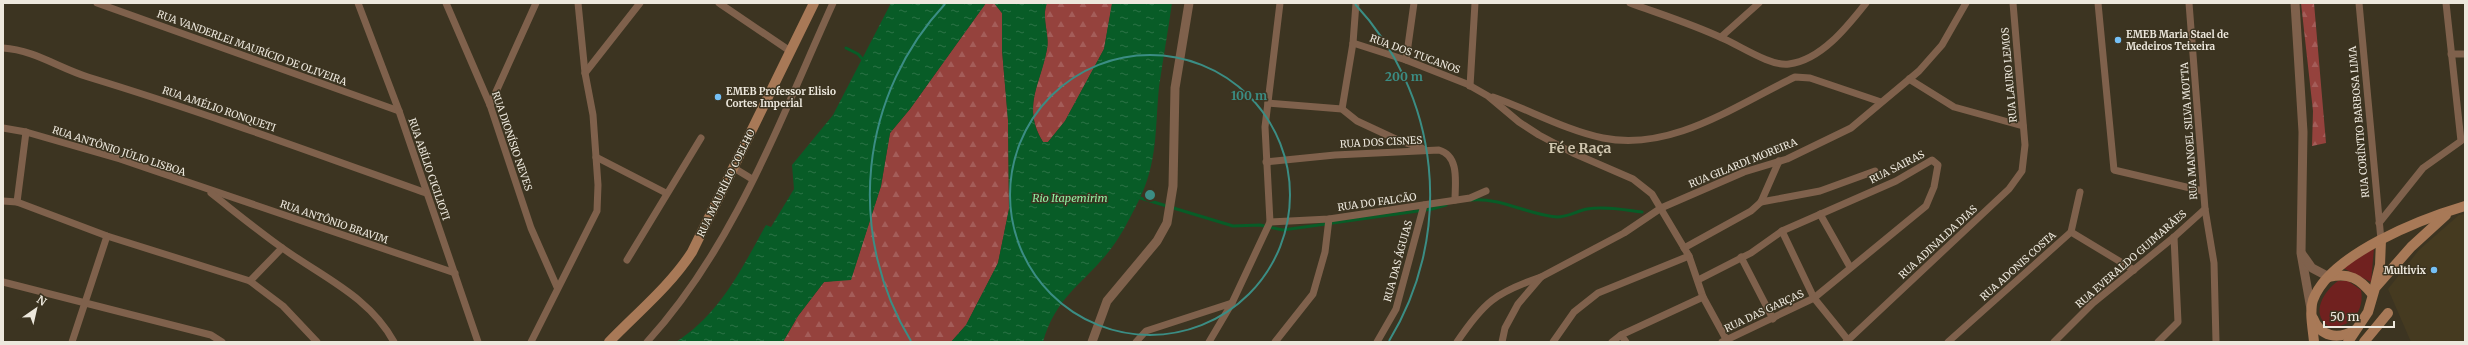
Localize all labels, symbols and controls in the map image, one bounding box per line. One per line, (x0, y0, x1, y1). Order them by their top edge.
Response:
street label: RUA VANDERLEI MAURÍCIO DE OLIVEIRA (155, 7, 350, 89)
street label: RUA LAURO LEMOS (1998, 27, 2020, 123)
place label: EMEB Maria Stael de Medeiros Teixeira (2126, 28, 2229, 53)
street label: RUA DOS TUCANOS (1368, 32, 1462, 76)
marker: EMEB Maria Stael de Medeiros Teixeira (2113, 35, 2123, 45)
street label: RUA CORÍNTIO BARBOSA LIMA (2345, 45, 2372, 199)
street label: RUA MANOEL SILVA MOTTA (2178, 61, 2200, 200)
text: 200 m (1385, 69, 1423, 84)
street label: RUA AMÉLIO RONQUETI (161, 83, 278, 135)
place label: EMEB Professor Elisio Cortes Imperial (726, 85, 836, 110)
text: 100 m (1231, 88, 1267, 103)
street label: RUA DIONÍSIO NEVES (489, 89, 536, 193)
marker: EMEB Professor Elisio Cortes Imperial (713, 92, 723, 102)
street label: RUA ABÍLIO CICILIOTI (405, 116, 454, 222)
street label: RUA ANTÔNIO JÚLIO LISBOA (51, 122, 189, 179)
street label: RUA MAURÍLIO COELHO (693, 127, 758, 239)
street label: RUA DOS CISNES (1339, 133, 1423, 151)
street label: RUA GILARDI MOREIRA (1687, 135, 1800, 191)
district label: Fé e Raça (1549, 139, 1612, 157)
street label: RUA SAIRAS (1867, 148, 1927, 186)
centre of rings (1143, 188, 1157, 202)
street label: RUA DO FALCÃO (1337, 190, 1417, 214)
water label: Rio Itapemirim (1032, 191, 1108, 205)
street label: RUA ANTÔNIO BRAVIM (278, 196, 390, 247)
street label: RUA ADINALDA DIAS (1896, 202, 1980, 282)
street label: RUA EVERALDO GUIMARÃES (2073, 207, 2189, 311)
street label: RUA DAS ÁGUIAS (1380, 219, 1415, 303)
street label: RUA ADONIS COSTA (1977, 228, 2059, 303)
place label: Multivix (2384, 264, 2427, 277)
marker: Multivix (2429, 265, 2439, 275)
street label: RUA DAS GARÇAS (1722, 287, 1806, 335)
north arrow (16, 289, 56, 329)
text: N (34, 292, 49, 309)
scale bar (2324, 303, 2394, 329)
text: 50 m (2330, 309, 2359, 324)

